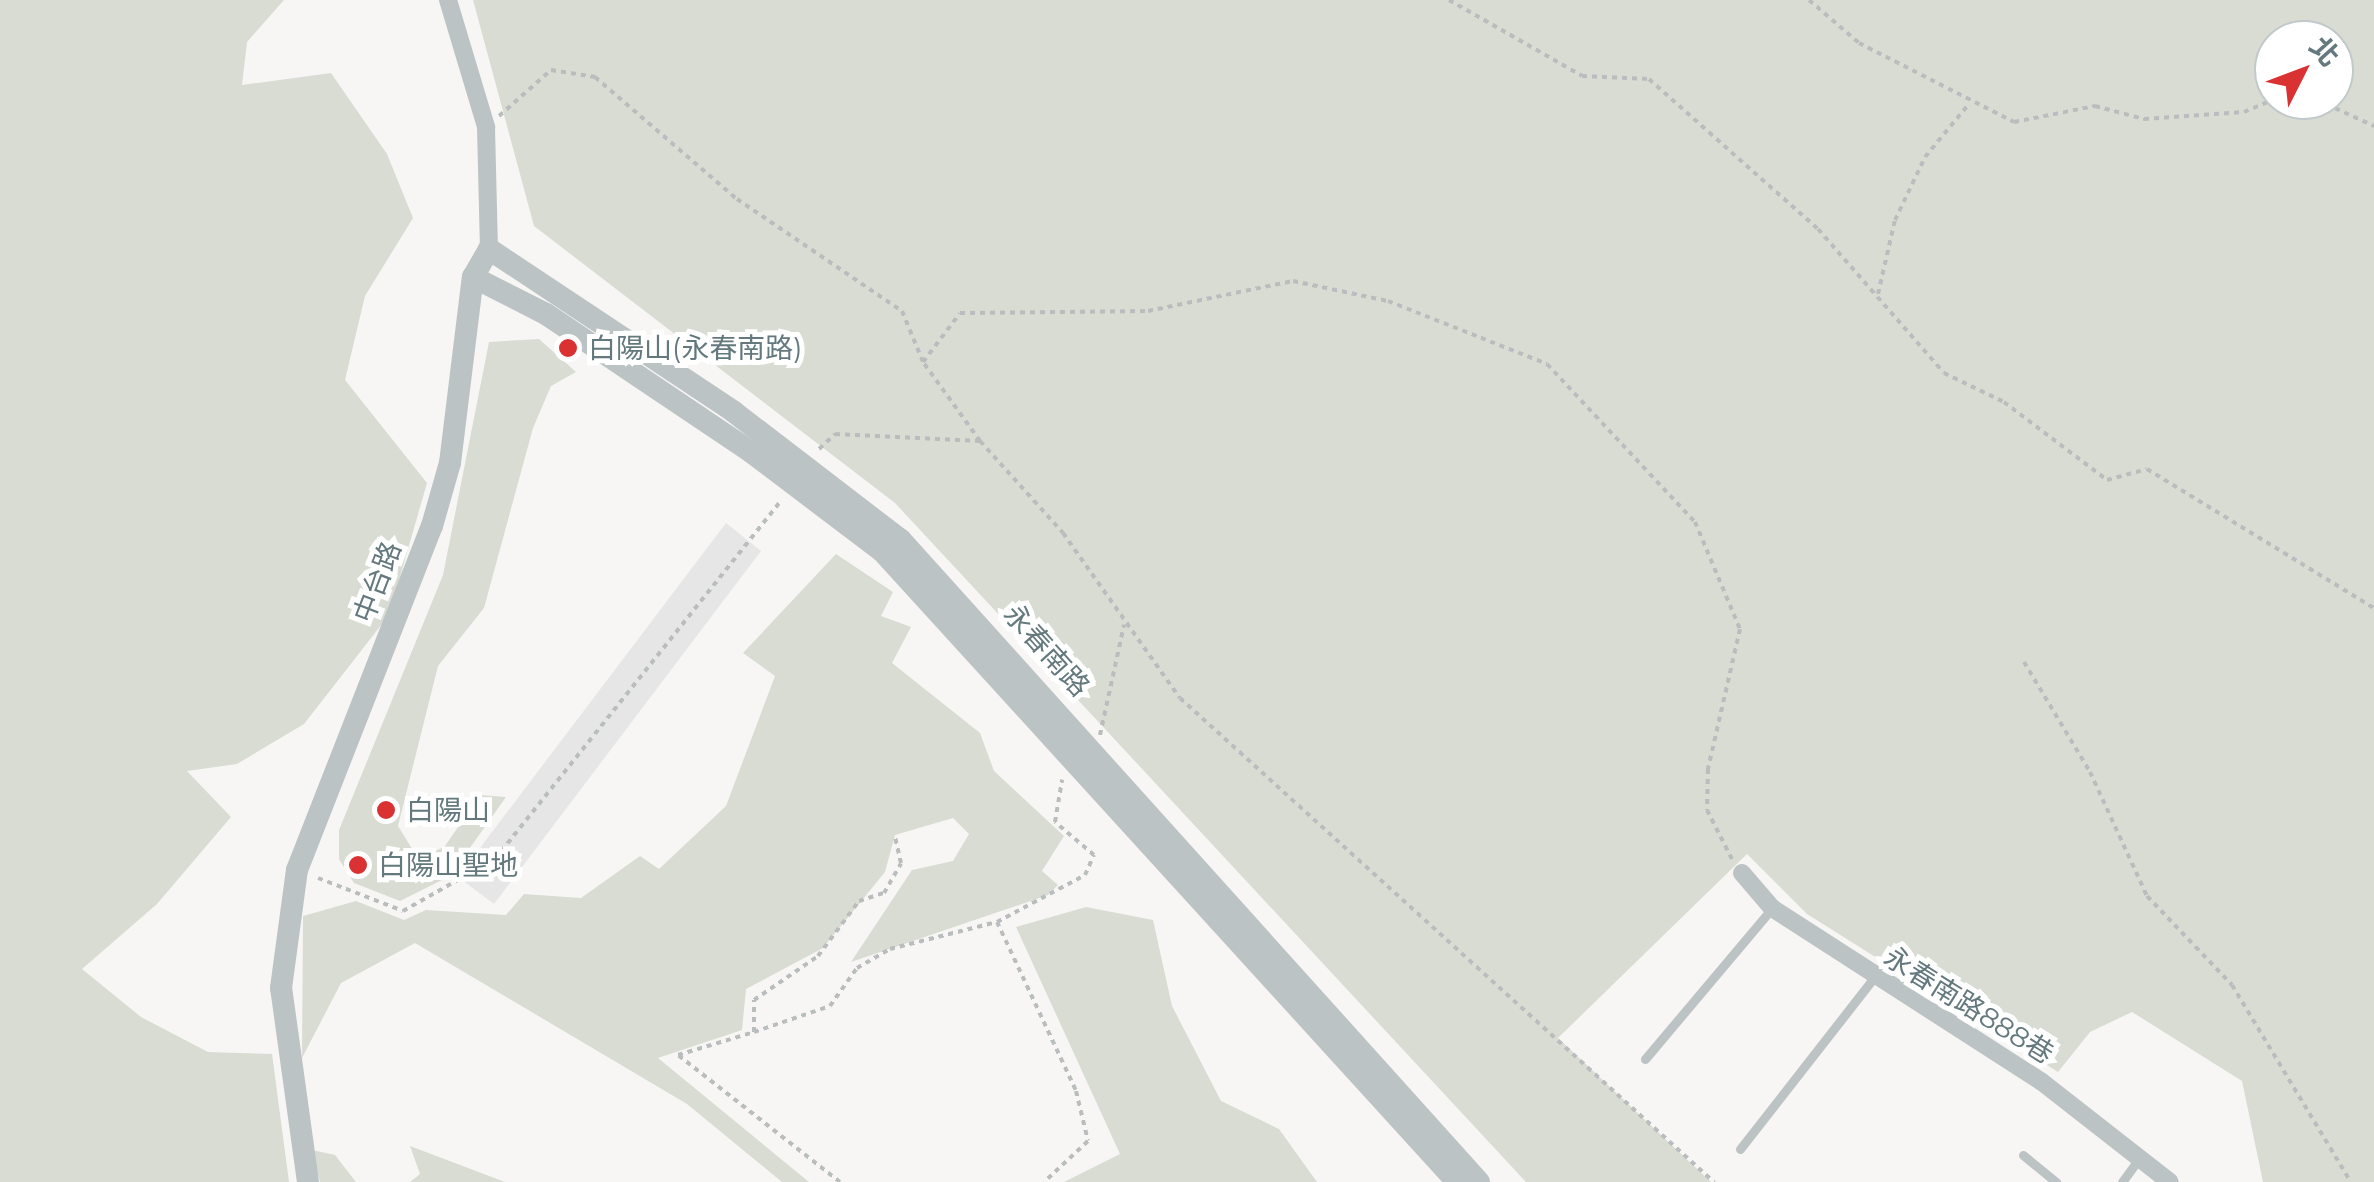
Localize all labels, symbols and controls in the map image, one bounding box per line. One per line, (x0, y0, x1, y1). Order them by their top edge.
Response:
north arrow (2254, 20, 2354, 120)
text: 北 (2303, 29, 2347, 73)
place label: 白陽山(永春南路) (588, 331, 802, 365)
marker: 白陽山(永春南路) (557, 337, 579, 359)
street label: 中台路 (346, 537, 408, 627)
street label: 永春南路 (997, 597, 1097, 703)
place label: 白陽山 (406, 793, 490, 827)
marker: 白陽山 (375, 799, 397, 821)
place label: 白陽山聖地 (378, 848, 518, 882)
marker: 白陽山聖地 (347, 854, 369, 876)
street label: 永春南路888巷 (1878, 939, 2060, 1071)

